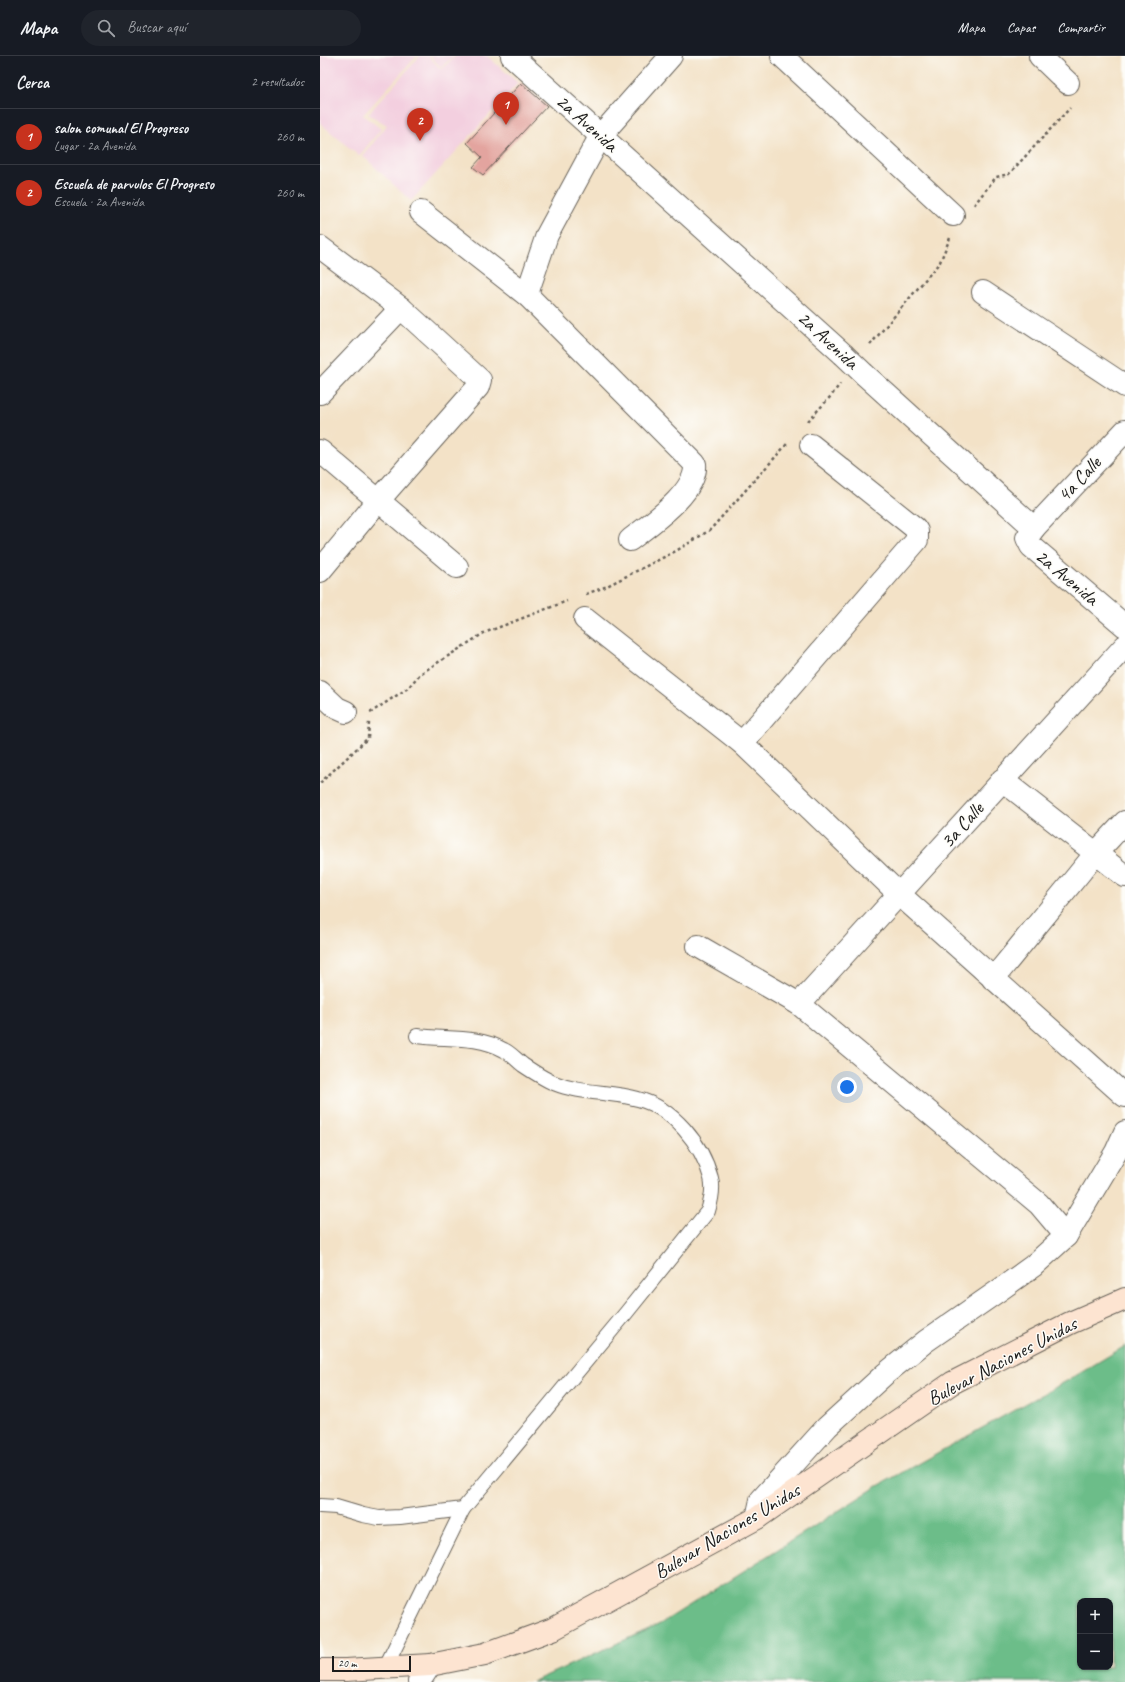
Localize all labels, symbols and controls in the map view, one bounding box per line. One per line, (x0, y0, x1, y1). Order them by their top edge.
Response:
search box (81, 10, 361, 46)
text: Mapa (20, 16, 57, 40)
icon: search (95, 17, 117, 39)
text: Buscar aquí (127, 18, 186, 37)
text: Mapa (958, 19, 985, 36)
text: Capas (1007, 19, 1035, 36)
text: Compartir (1057, 19, 1105, 36)
text: Cerca (16, 72, 49, 93)
text: 2 resultados (251, 74, 304, 90)
street label: 2a Avenida (551, 89, 624, 158)
pin: 1 (493, 92, 519, 125)
pin: 2 (407, 108, 433, 141)
text: salon comunal El Progreso (54, 119, 188, 138)
text: 1 (26, 129, 32, 145)
text: 260 m (276, 129, 304, 145)
text: Lugar · 2a Avenida (54, 138, 136, 154)
text: Escuela de parvulos El Progreso (54, 175, 214, 194)
text: 2 (26, 185, 32, 201)
text: 260 m (276, 185, 304, 201)
text: Escuela · 2a Avenida (54, 194, 144, 210)
street label: 2a Avenida (792, 305, 865, 376)
street label: 4a Calle (1052, 450, 1107, 507)
street label: 2a Avenida (1030, 543, 1105, 611)
street label: 3a Calle (935, 796, 990, 853)
your location (837, 1077, 857, 1097)
street label: Bulevar Naciones Unidas (923, 1310, 1083, 1411)
street label: Bulevar Naciones Unidas (650, 1476, 806, 1584)
map controls (1077, 1598, 1113, 1670)
button: + (1077, 1598, 1113, 1634)
button: − (1077, 1634, 1113, 1670)
scale bar (332, 1654, 411, 1673)
text: 20 m (338, 1656, 357, 1670)

